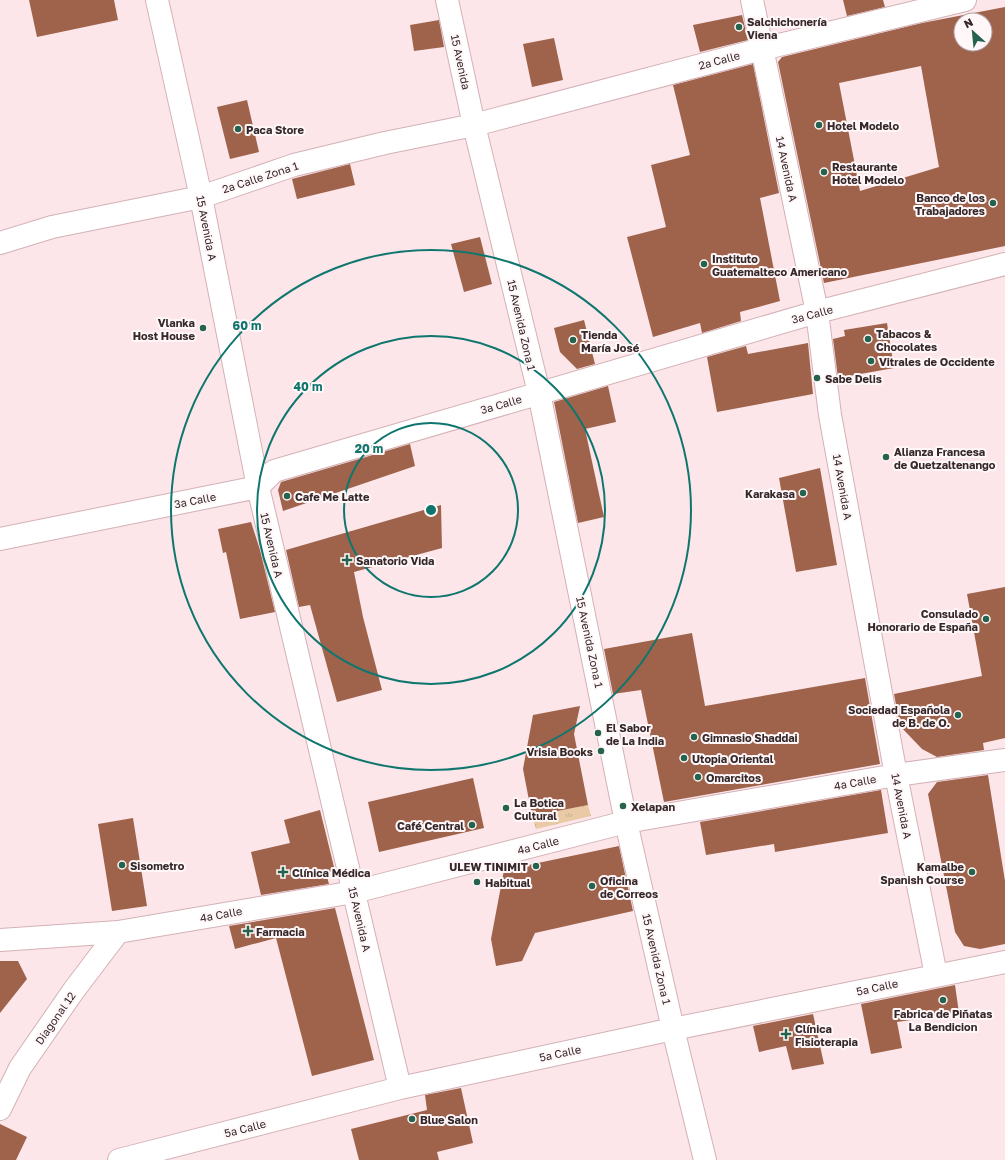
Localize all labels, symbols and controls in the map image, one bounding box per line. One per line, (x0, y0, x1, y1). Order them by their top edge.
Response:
north arrow (953, 12, 993, 52)
place label: Salchichonería Viena (747, 15, 827, 41)
text: N (962, 15, 975, 30)
marker: Salchichonería Viena (734, 22, 744, 32)
street label: 15 Avenida (449, 33, 473, 91)
street label: 2a Calle (697, 48, 741, 72)
place label: Hotel Modelo (827, 119, 900, 132)
marker: Hotel Modelo (814, 120, 824, 130)
place label: Paca Store (246, 123, 304, 136)
marker: Paca Store (233, 124, 243, 134)
street label: 14 Avenida A (774, 135, 800, 204)
street label: 2a Calle Zona 1 (220, 159, 300, 195)
place label: Restaurante Hotel Modelo (832, 160, 905, 186)
marker: Restaurante Hotel Modelo (819, 167, 829, 177)
place label: Banco de los Trabajadores (915, 191, 985, 217)
street label: 15 Avenida A (194, 194, 220, 262)
marker: Banco de los Trabajadores (988, 198, 998, 208)
place label: Instituto Guatemalteco Americano (712, 252, 848, 278)
marker: Instituto Guatemalteco Americano (699, 259, 709, 269)
street label: 15 Avenida Zona 1 (505, 278, 539, 372)
street label: 3a Calle (790, 302, 834, 326)
place label: Vlanka Host House (133, 316, 196, 342)
text: 60 m (233, 318, 261, 333)
marker: Vlanka Host House (198, 323, 208, 333)
place label: Tabacos & Chocolates (876, 327, 937, 353)
place label: Tienda María José (581, 328, 640, 354)
marker: Tabacos & Chocolates (863, 334, 873, 344)
marker: Tienda María José (568, 335, 578, 345)
place label: Vitrales de Occidente (879, 355, 995, 368)
marker: Vitrales de Occidente (866, 356, 876, 366)
place label: Sabe Delis (825, 372, 882, 385)
marker: Sabe Delis (812, 373, 822, 383)
text: 40 m (294, 379, 322, 394)
street label: 3a Calle (479, 392, 523, 416)
text: 20 m (355, 441, 383, 456)
place label: Alianza Francesa de Quetzaltenango (894, 445, 996, 471)
marker: Alianza Francesa de Quetzaltenango (881, 452, 891, 462)
street label: 14 Avenida A (831, 453, 855, 522)
place label: Karakasa (745, 487, 795, 500)
marker: Karakasa (798, 488, 808, 498)
street label: 3a Calle (173, 490, 217, 510)
place label: Cafe Me Latte (295, 490, 370, 503)
marker: Cafe Me Latte (282, 491, 292, 501)
centre of rings (424, 503, 438, 517)
street label: 15 Avenida A (258, 511, 286, 579)
marker: Sanatorio Vida (341, 554, 353, 566)
place label: Sanatorio Vida (356, 554, 434, 567)
street label: 15 Avenida Zona 1 (574, 595, 606, 689)
place label: Consulado Honorario de España (867, 607, 978, 633)
marker: Consulado Honorario de España (981, 614, 991, 624)
place label: Sociedad Española de B. de O. (848, 703, 950, 729)
marker: Sociedad Española de B. de O. (953, 710, 963, 720)
place label: El Sabor de La India (606, 721, 664, 747)
marker: El Sabor de La India (593, 728, 603, 738)
place label: Gimnasio Shaddai (702, 731, 798, 744)
marker: Gimnasio Shaddai (689, 732, 699, 742)
place label: Vrisia Books (527, 745, 593, 758)
marker: Vrisia Books (596, 746, 606, 756)
place label: Utopia Oriental (692, 752, 774, 765)
marker: Utopia Oriental (679, 753, 689, 763)
place label: Omarcitos (706, 771, 761, 784)
marker: Omarcitos (693, 772, 703, 782)
street label: 4a Calle (833, 772, 877, 792)
street label: 14 Avenida A (889, 772, 915, 841)
place label: La Botica Cultural (514, 796, 564, 822)
place label: Xelapan (631, 800, 675, 813)
marker: Xelapan (618, 801, 628, 811)
marker: La Botica Cultural (501, 803, 511, 813)
place label: Café Central (397, 819, 464, 832)
marker: Café Central (467, 820, 477, 830)
street label: 4a Calle (516, 834, 560, 856)
place label: Sisometro (130, 859, 185, 872)
marker: Sisometro (117, 860, 127, 870)
place label: ULEW TINIMIT (449, 860, 528, 873)
place label: Kamalbe Spanish Course (880, 860, 964, 886)
marker: ULEW TINIMIT (531, 861, 541, 871)
marker: Clínica Médica (277, 866, 289, 878)
place label: Clínica Médica (292, 866, 370, 879)
marker: Kamalbe Spanish Course (967, 867, 977, 877)
place label: Oficina de Correos (600, 874, 658, 900)
place label: Habitual (485, 876, 531, 889)
marker: Habitual (472, 877, 482, 887)
marker: Oficina de Correos (587, 881, 597, 891)
street label: 15 Avenida A (346, 885, 374, 953)
street label: 4a Calle (199, 904, 243, 924)
street label: 15 Avenida Zona 1 (640, 912, 674, 1006)
place label: Farmacia (256, 925, 305, 938)
marker: Farmacia (243, 926, 253, 936)
street label: 5a Calle (855, 976, 899, 998)
street label: Diagonal 12 (32, 989, 78, 1047)
marker: Fabrica de Piñatas La Bendicion (938, 995, 948, 1005)
place label: Fabrica de Piñatas La Bendicion (894, 1007, 992, 1033)
place label: Clínica Fisioterapia (795, 1022, 858, 1048)
marker: Clínica Fisioterapia (780, 1028, 792, 1040)
street label: 5a Calle (538, 1042, 582, 1064)
place label: Blue Salon (420, 1113, 478, 1126)
marker: Blue Salon (407, 1114, 417, 1124)
street label: 5a Calle (223, 1117, 267, 1139)

